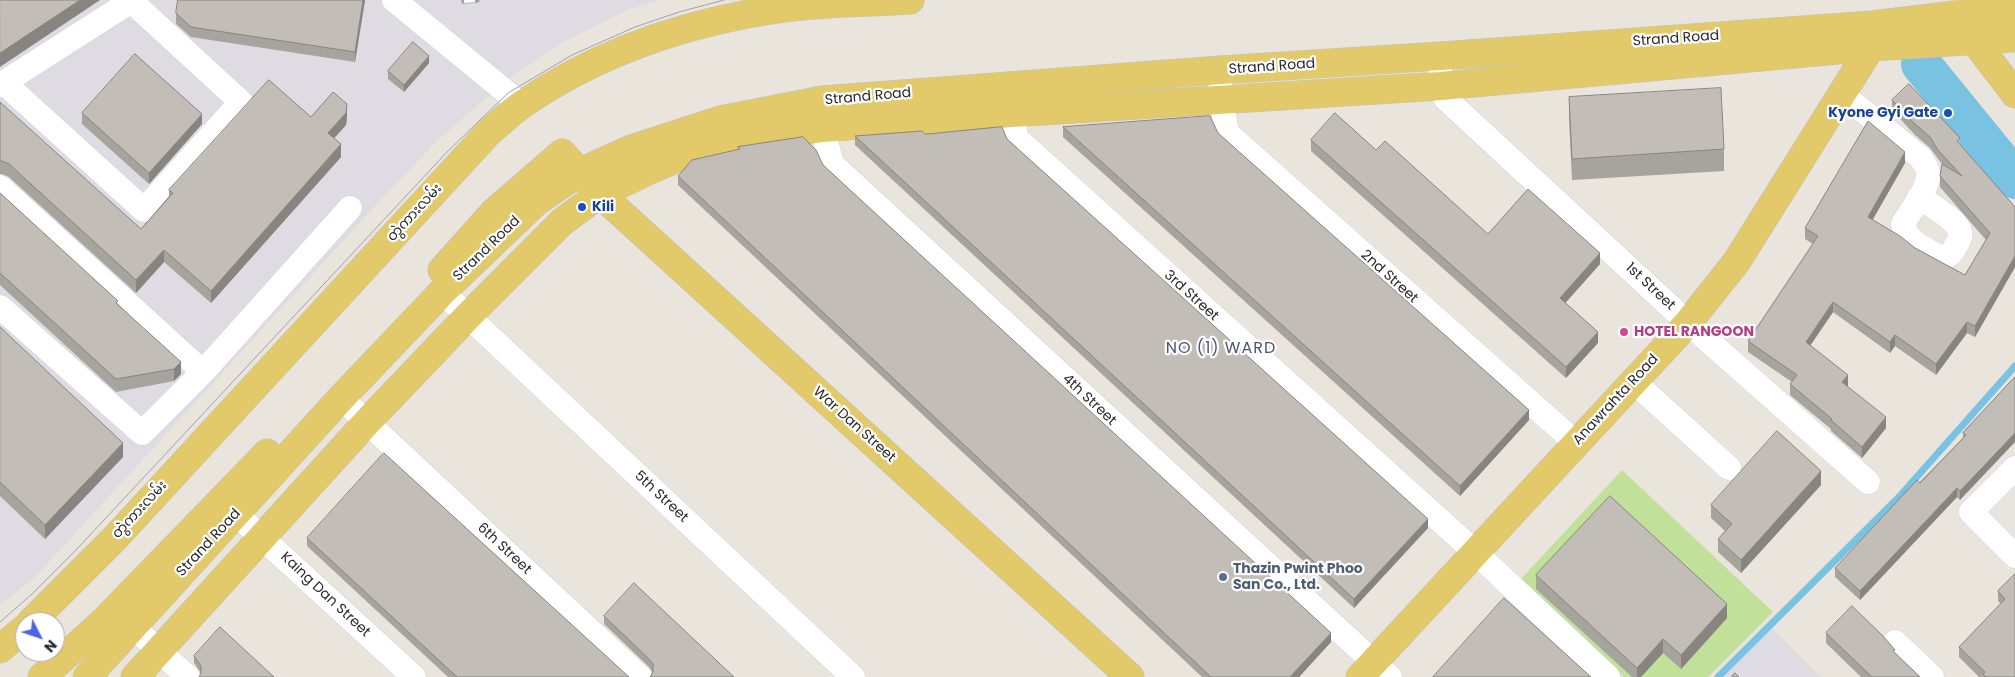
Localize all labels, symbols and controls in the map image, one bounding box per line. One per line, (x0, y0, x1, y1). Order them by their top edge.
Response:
street label: Strand Road (1632, 28, 1720, 50)
street label: Strand Road (1228, 56, 1316, 78)
street label: Strand Road (824, 85, 912, 109)
place label: Kyone Gyi Gate (1828, 105, 1938, 121)
marker: Kyone Gyi Gate (1942, 107, 1954, 119)
street label: တွဲကားလမ်း (384, 181, 446, 245)
place label: Kili (592, 199, 614, 215)
marker: Kili (576, 201, 588, 213)
street label: Strand Road (450, 213, 524, 285)
street label: 2nd Street (1357, 247, 1421, 307)
street label: 1st Street (1622, 260, 1678, 314)
street label: 3rd Street (1160, 267, 1222, 325)
place label: HOTEL RANGOON (1634, 324, 1754, 340)
marker: HOTEL RANGOON (1618, 326, 1630, 338)
district label: NO (1) WARD (1164, 339, 1278, 359)
street label: Anawrahta Road (1570, 351, 1662, 449)
street label: 4th Street (1059, 371, 1119, 429)
street label: War Dan Street (809, 384, 899, 466)
street label: 5th Street (631, 468, 691, 526)
street label: တွဲကားလမ်း (109, 478, 171, 542)
street label: Strand Road (173, 506, 245, 580)
street label: 6th Street (474, 520, 534, 578)
street label: Kaing Dan Street (277, 549, 373, 641)
place label: Thazin Pwint Phoo San Co., Ltd. (1233, 561, 1363, 594)
marker: Thazin Pwint Phoo San Co., Ltd. (1217, 571, 1229, 583)
north arrow (15, 612, 65, 662)
text: N (40, 636, 62, 657)

